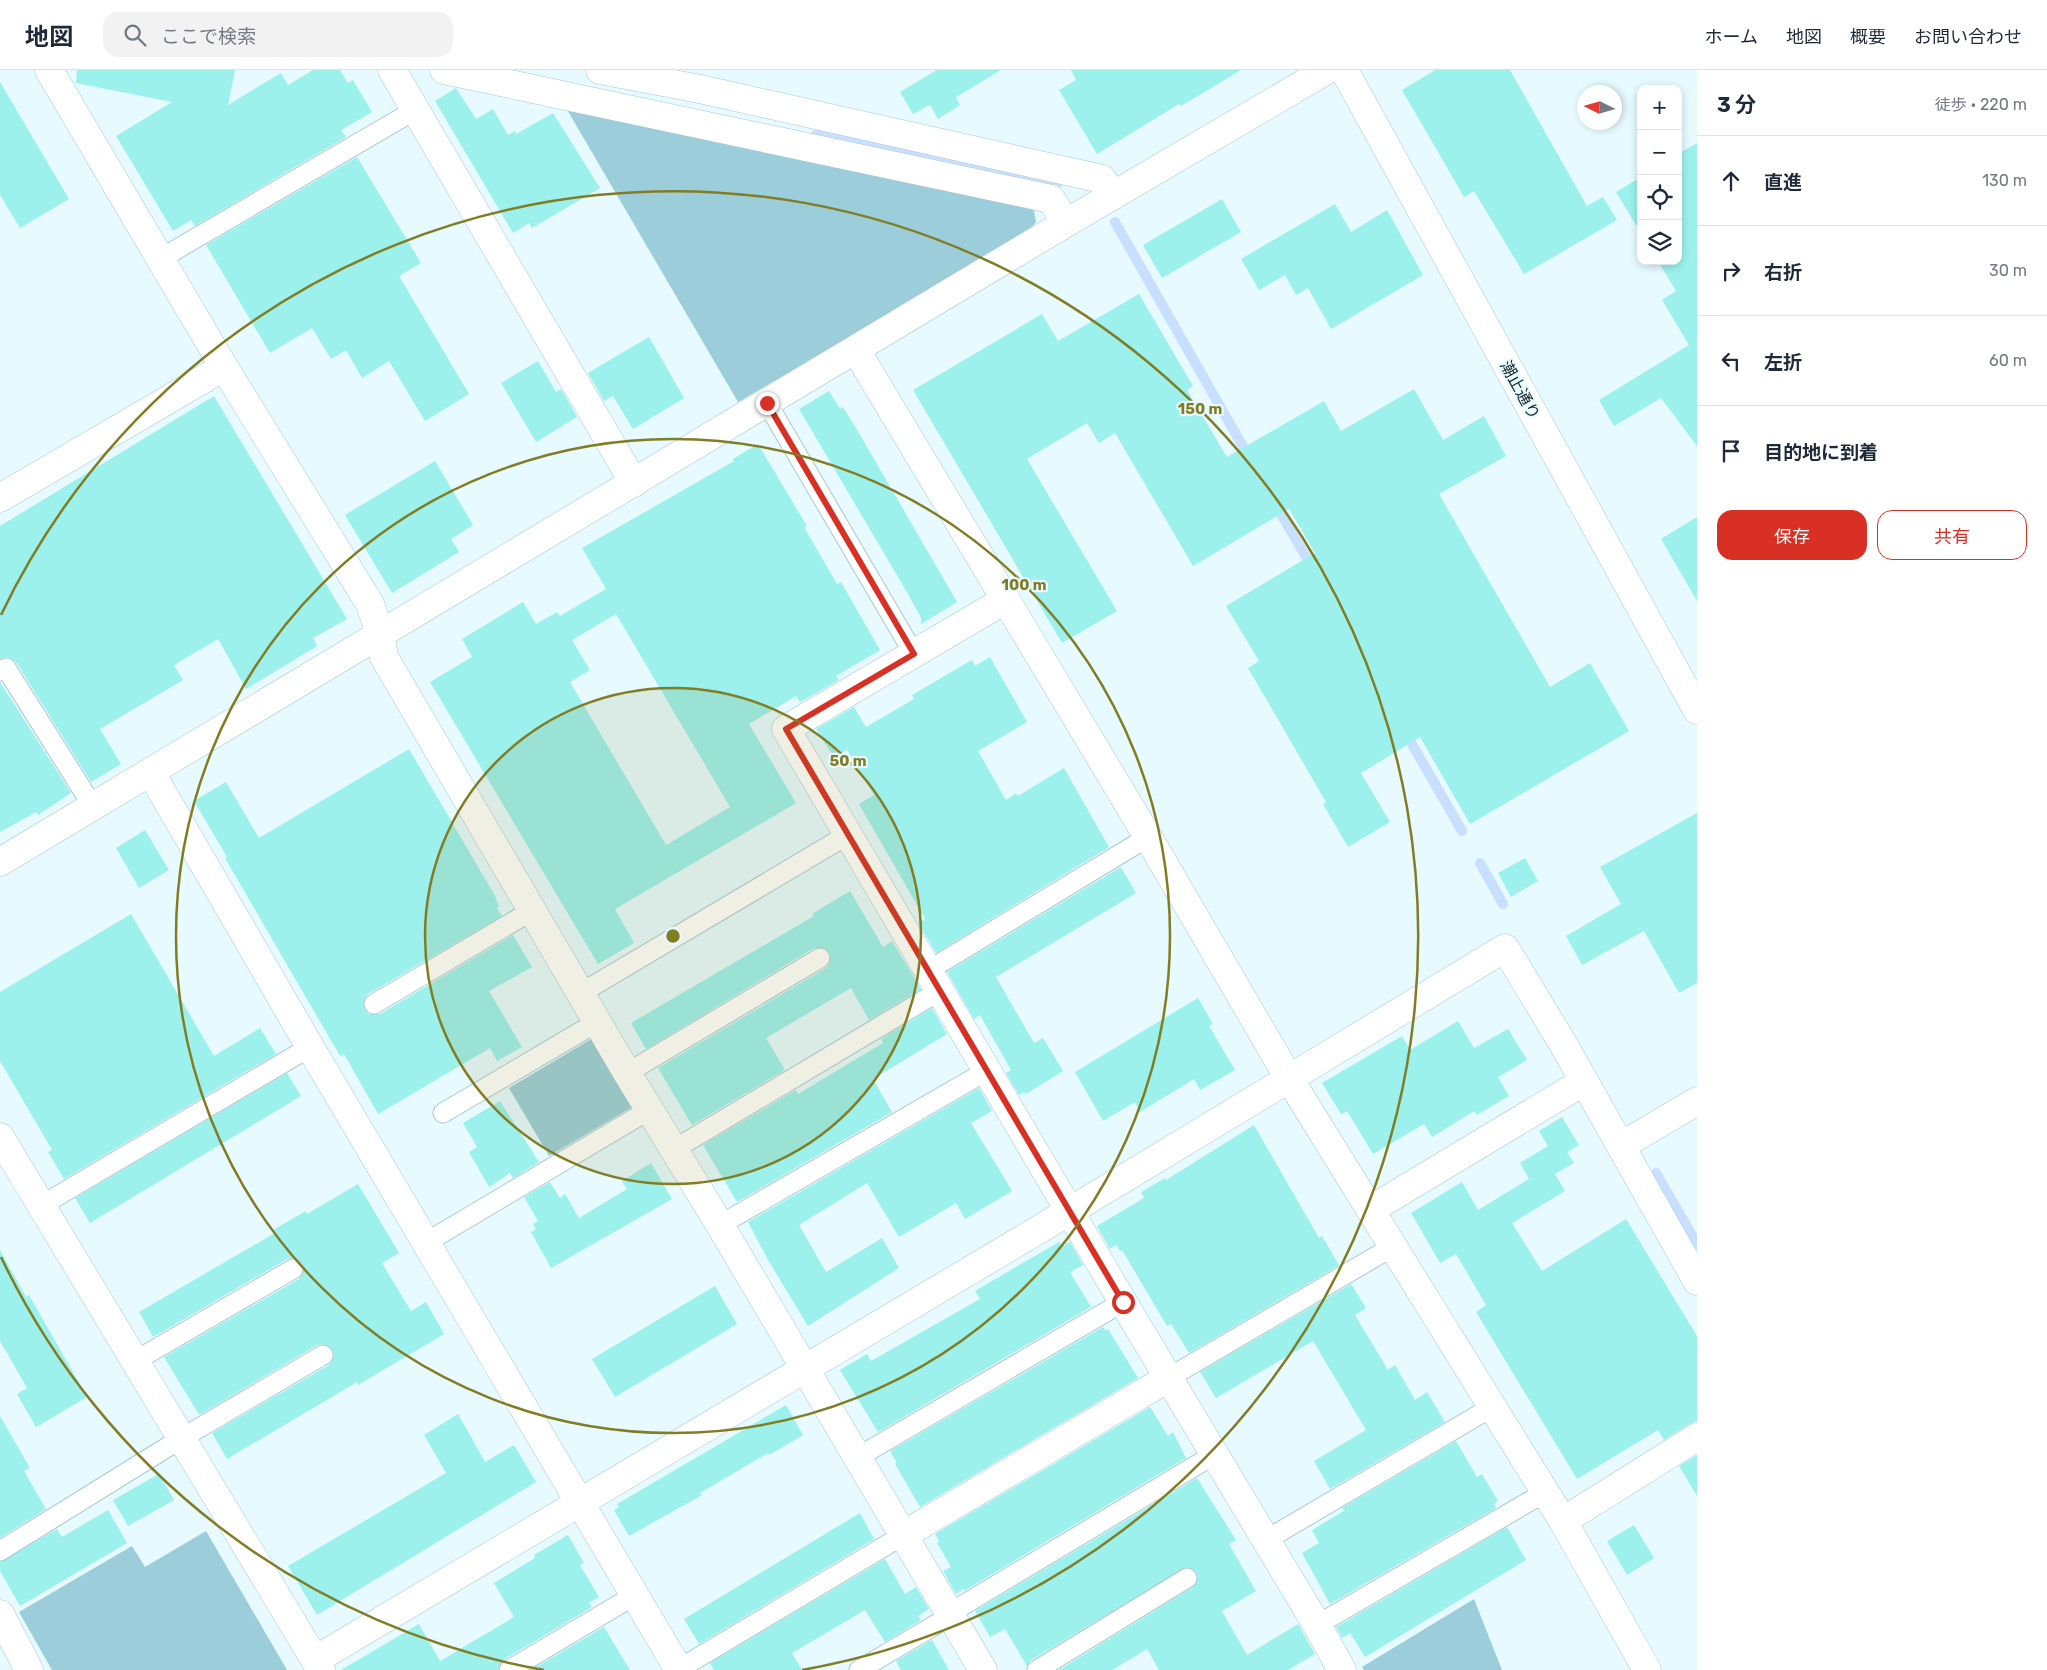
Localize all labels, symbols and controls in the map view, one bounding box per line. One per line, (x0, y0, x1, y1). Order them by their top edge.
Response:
search box (103, 12, 453, 57)
icon: search (121, 21, 149, 49)
text: 地図 (25, 23, 73, 51)
text: ここで検索 (161, 25, 256, 48)
text: ホーム (1705, 26, 1758, 48)
text: 地図 (1786, 26, 1822, 48)
text: 概要 (1850, 26, 1886, 48)
text: お問い合わせ (1914, 26, 2022, 48)
north arrow (1577, 85, 1622, 130)
map controls (1637, 85, 1682, 265)
button: + (1637, 85, 1682, 130)
text: 3 分 (1717, 92, 1756, 117)
text: 徒歩 · 220 m (1935, 95, 2027, 114)
button: − (1637, 130, 1682, 175)
icon: ahead (1717, 167, 1745, 195)
text: 直進 (1764, 171, 1802, 194)
text: 130 m (1982, 171, 2027, 190)
button: locate (1637, 175, 1682, 220)
button: layers (1637, 220, 1682, 265)
icon: right (1717, 257, 1745, 285)
text: 右折 (1764, 261, 1802, 284)
text: 30 m (1989, 261, 2027, 280)
icon: left (1717, 347, 1745, 375)
text: 左折 (1764, 351, 1802, 374)
text: 60 m (1989, 351, 2027, 370)
street label: 潮止通り (1496, 357, 1544, 423)
route end (756, 392, 779, 415)
text: 150 m (1178, 400, 1222, 418)
icon: arrive (1717, 437, 1745, 465)
text: 目的地に到着 (1764, 441, 1878, 464)
button: 保存 (1717, 510, 1867, 560)
button: 共有 (1877, 510, 2027, 560)
text: 100 m (1002, 576, 1046, 594)
text: 50 m (830, 752, 866, 770)
centre of rings (664, 927, 682, 945)
route start (1112, 1291, 1135, 1314)

